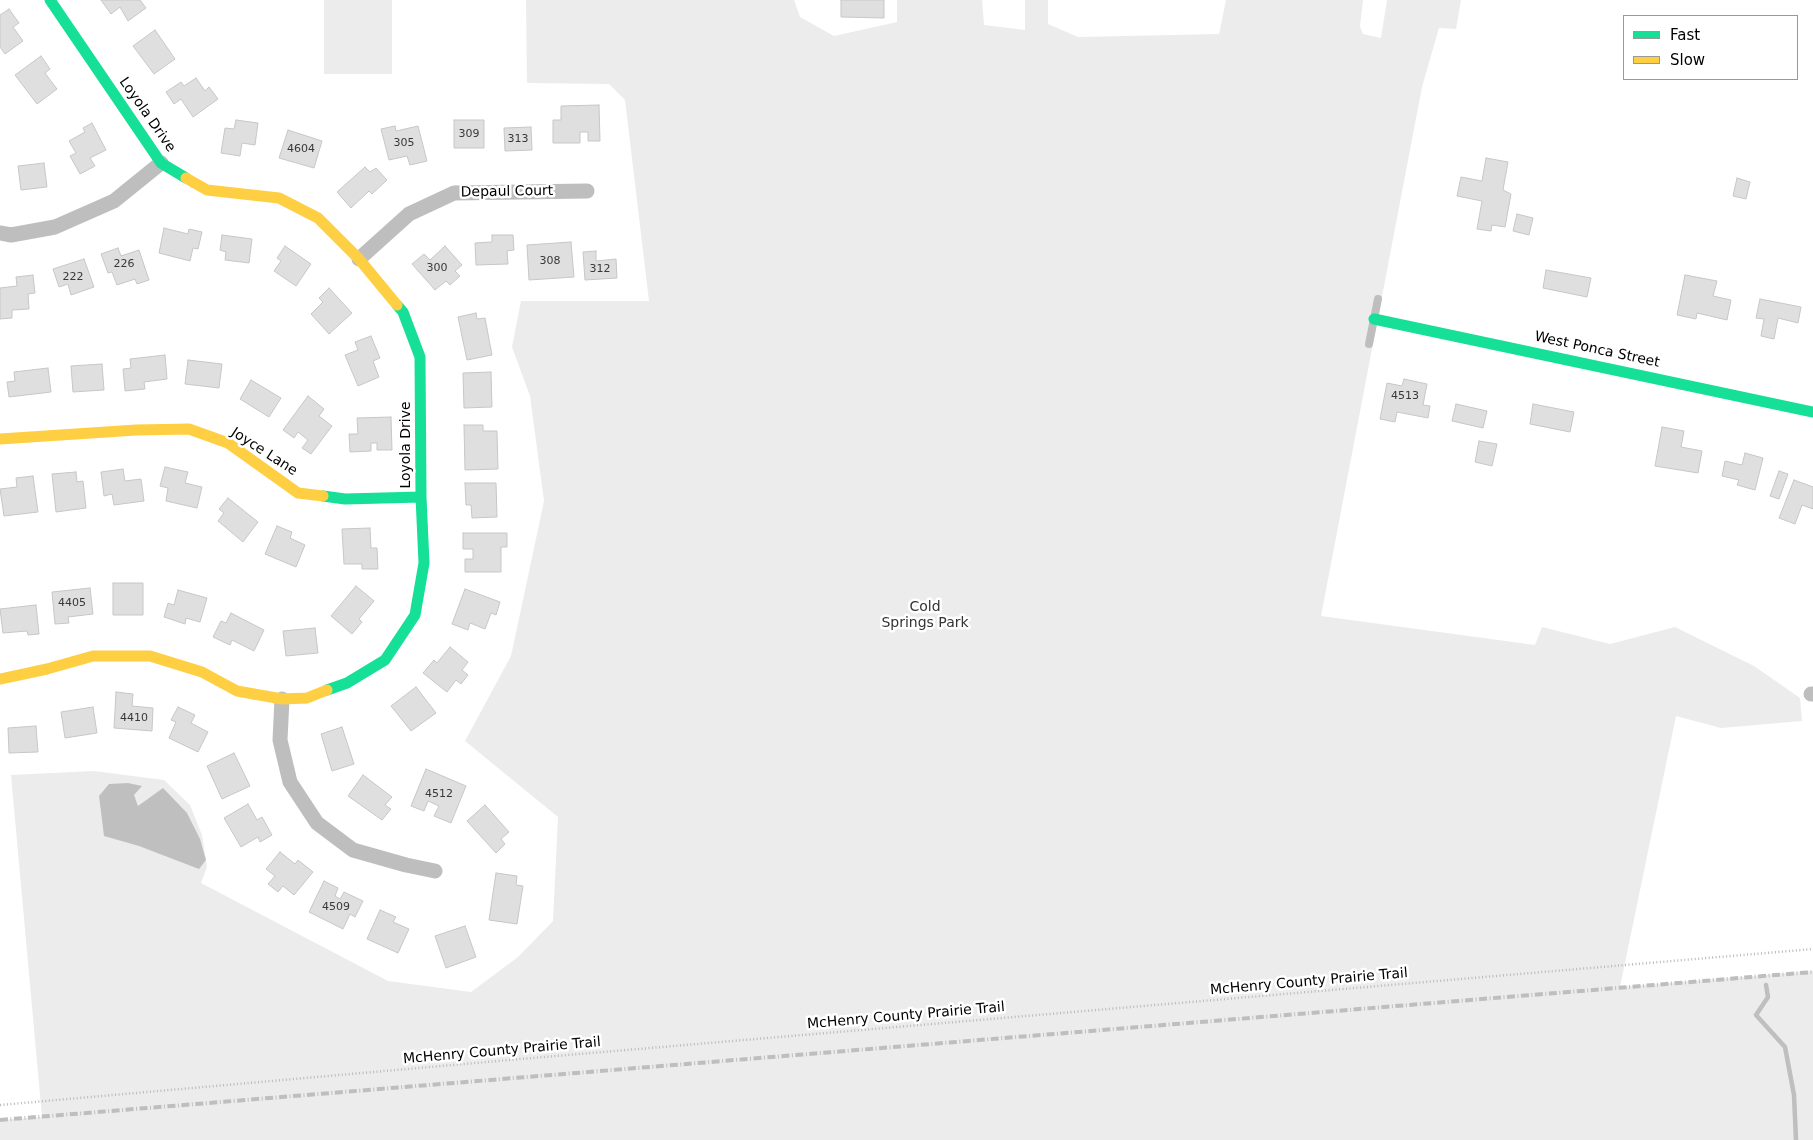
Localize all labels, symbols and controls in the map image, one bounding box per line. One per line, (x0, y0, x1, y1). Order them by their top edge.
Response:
legend (1623, 15, 1798, 80)
text: Fast (1670, 26, 1700, 44)
text: Slow (1670, 51, 1705, 69)
street label: Loyola Drive (115, 74, 179, 156)
house number: 309 (459, 127, 479, 141)
house number: 313 (508, 132, 528, 146)
house number: 305 (394, 136, 414, 150)
house number: 4604 (287, 142, 315, 156)
street label: Depaul Court (461, 183, 553, 201)
house number: 308 (540, 254, 560, 268)
house number: 226 (114, 257, 134, 271)
house number: 300 (427, 261, 447, 275)
house number: 312 (590, 262, 610, 276)
house number: 222 (63, 270, 83, 284)
street label: West Ponca Street (1533, 329, 1661, 371)
house number: 4513 (1391, 389, 1419, 403)
street label: Loyola Drive (398, 401, 414, 489)
street label: Joyce Lane (228, 424, 300, 480)
house number: 4405 (58, 596, 86, 610)
park label: Cold Springs Park (881, 599, 969, 632)
house number: 4410 (120, 711, 148, 725)
house number: 4512 (425, 787, 453, 801)
house number: 4509 (322, 900, 350, 914)
street label: McHenry County Prairie Trail (1209, 965, 1409, 999)
street label: McHenry County Prairie Trail (806, 999, 1006, 1033)
street label: McHenry County Prairie Trail (402, 1034, 602, 1068)

